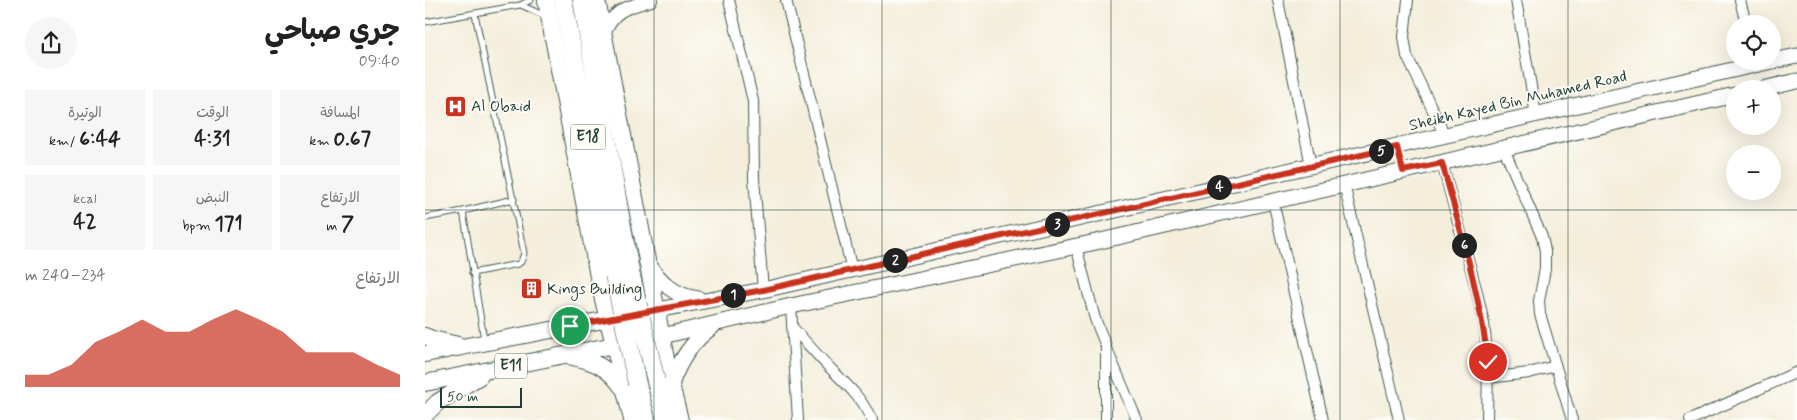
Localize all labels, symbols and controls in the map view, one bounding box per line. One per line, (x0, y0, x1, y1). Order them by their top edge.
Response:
text: جري صباحي (265, 13, 400, 50)
map controls (1726, 15, 1781, 200)
button: locate (1726, 15, 1781, 70)
button: share (25, 17, 77, 69)
text: 09:40 (359, 51, 400, 72)
street label: Sheikh Kayed Bin Muhamed Road (1407, 66, 1629, 136)
button: + (1726, 80, 1781, 135)
hospital icon: Al Obaid (443, 94, 467, 118)
place label: Al Obaid (471, 96, 531, 117)
text: الوتيرة (68, 104, 102, 122)
text: الوقت (196, 104, 229, 122)
text: المسافة (320, 104, 360, 122)
road number: E18 (571, 124, 605, 150)
text: 6:44 (79, 125, 121, 153)
text: 4:31 (194, 125, 231, 153)
text: 0.67 (334, 125, 371, 153)
text: /km (49, 132, 79, 150)
text: km (309, 132, 334, 150)
pin: 5 (1369, 138, 1393, 164)
text: 5 (1377, 142, 1386, 160)
button: − (1726, 145, 1781, 200)
pin: 4 (1207, 174, 1231, 200)
text: 4 (1215, 178, 1224, 196)
text: النبض (196, 189, 229, 207)
text: الارتفاع (321, 189, 360, 207)
text: kcal (73, 190, 97, 208)
text: 42 (73, 208, 97, 236)
text: 171 (214, 210, 243, 238)
text: 7 (341, 210, 354, 238)
pin: 3 (1045, 212, 1069, 236)
text: 3 (1054, 215, 1061, 233)
text: bpm (182, 217, 214, 235)
text: m (326, 217, 341, 235)
pin: 6 (1451, 232, 1477, 258)
text: 6 (1461, 236, 1468, 254)
pin: 2 (883, 248, 907, 272)
text: 2 (892, 251, 899, 269)
text: 234–240 m (25, 265, 106, 286)
text: الارتفاع (355, 268, 400, 289)
building icon: Kings Building (519, 277, 543, 301)
place label: Kings Building (547, 279, 642, 301)
pin: 1 (721, 282, 745, 308)
text: 1 (730, 286, 737, 304)
pin (549, 305, 591, 347)
icon: arrive (556, 312, 584, 340)
pin (1467, 341, 1509, 383)
icon: check (1474, 348, 1502, 376)
road number: E11 (495, 354, 527, 378)
scale bar (440, 385, 523, 408)
text: 50 m (447, 388, 478, 406)

